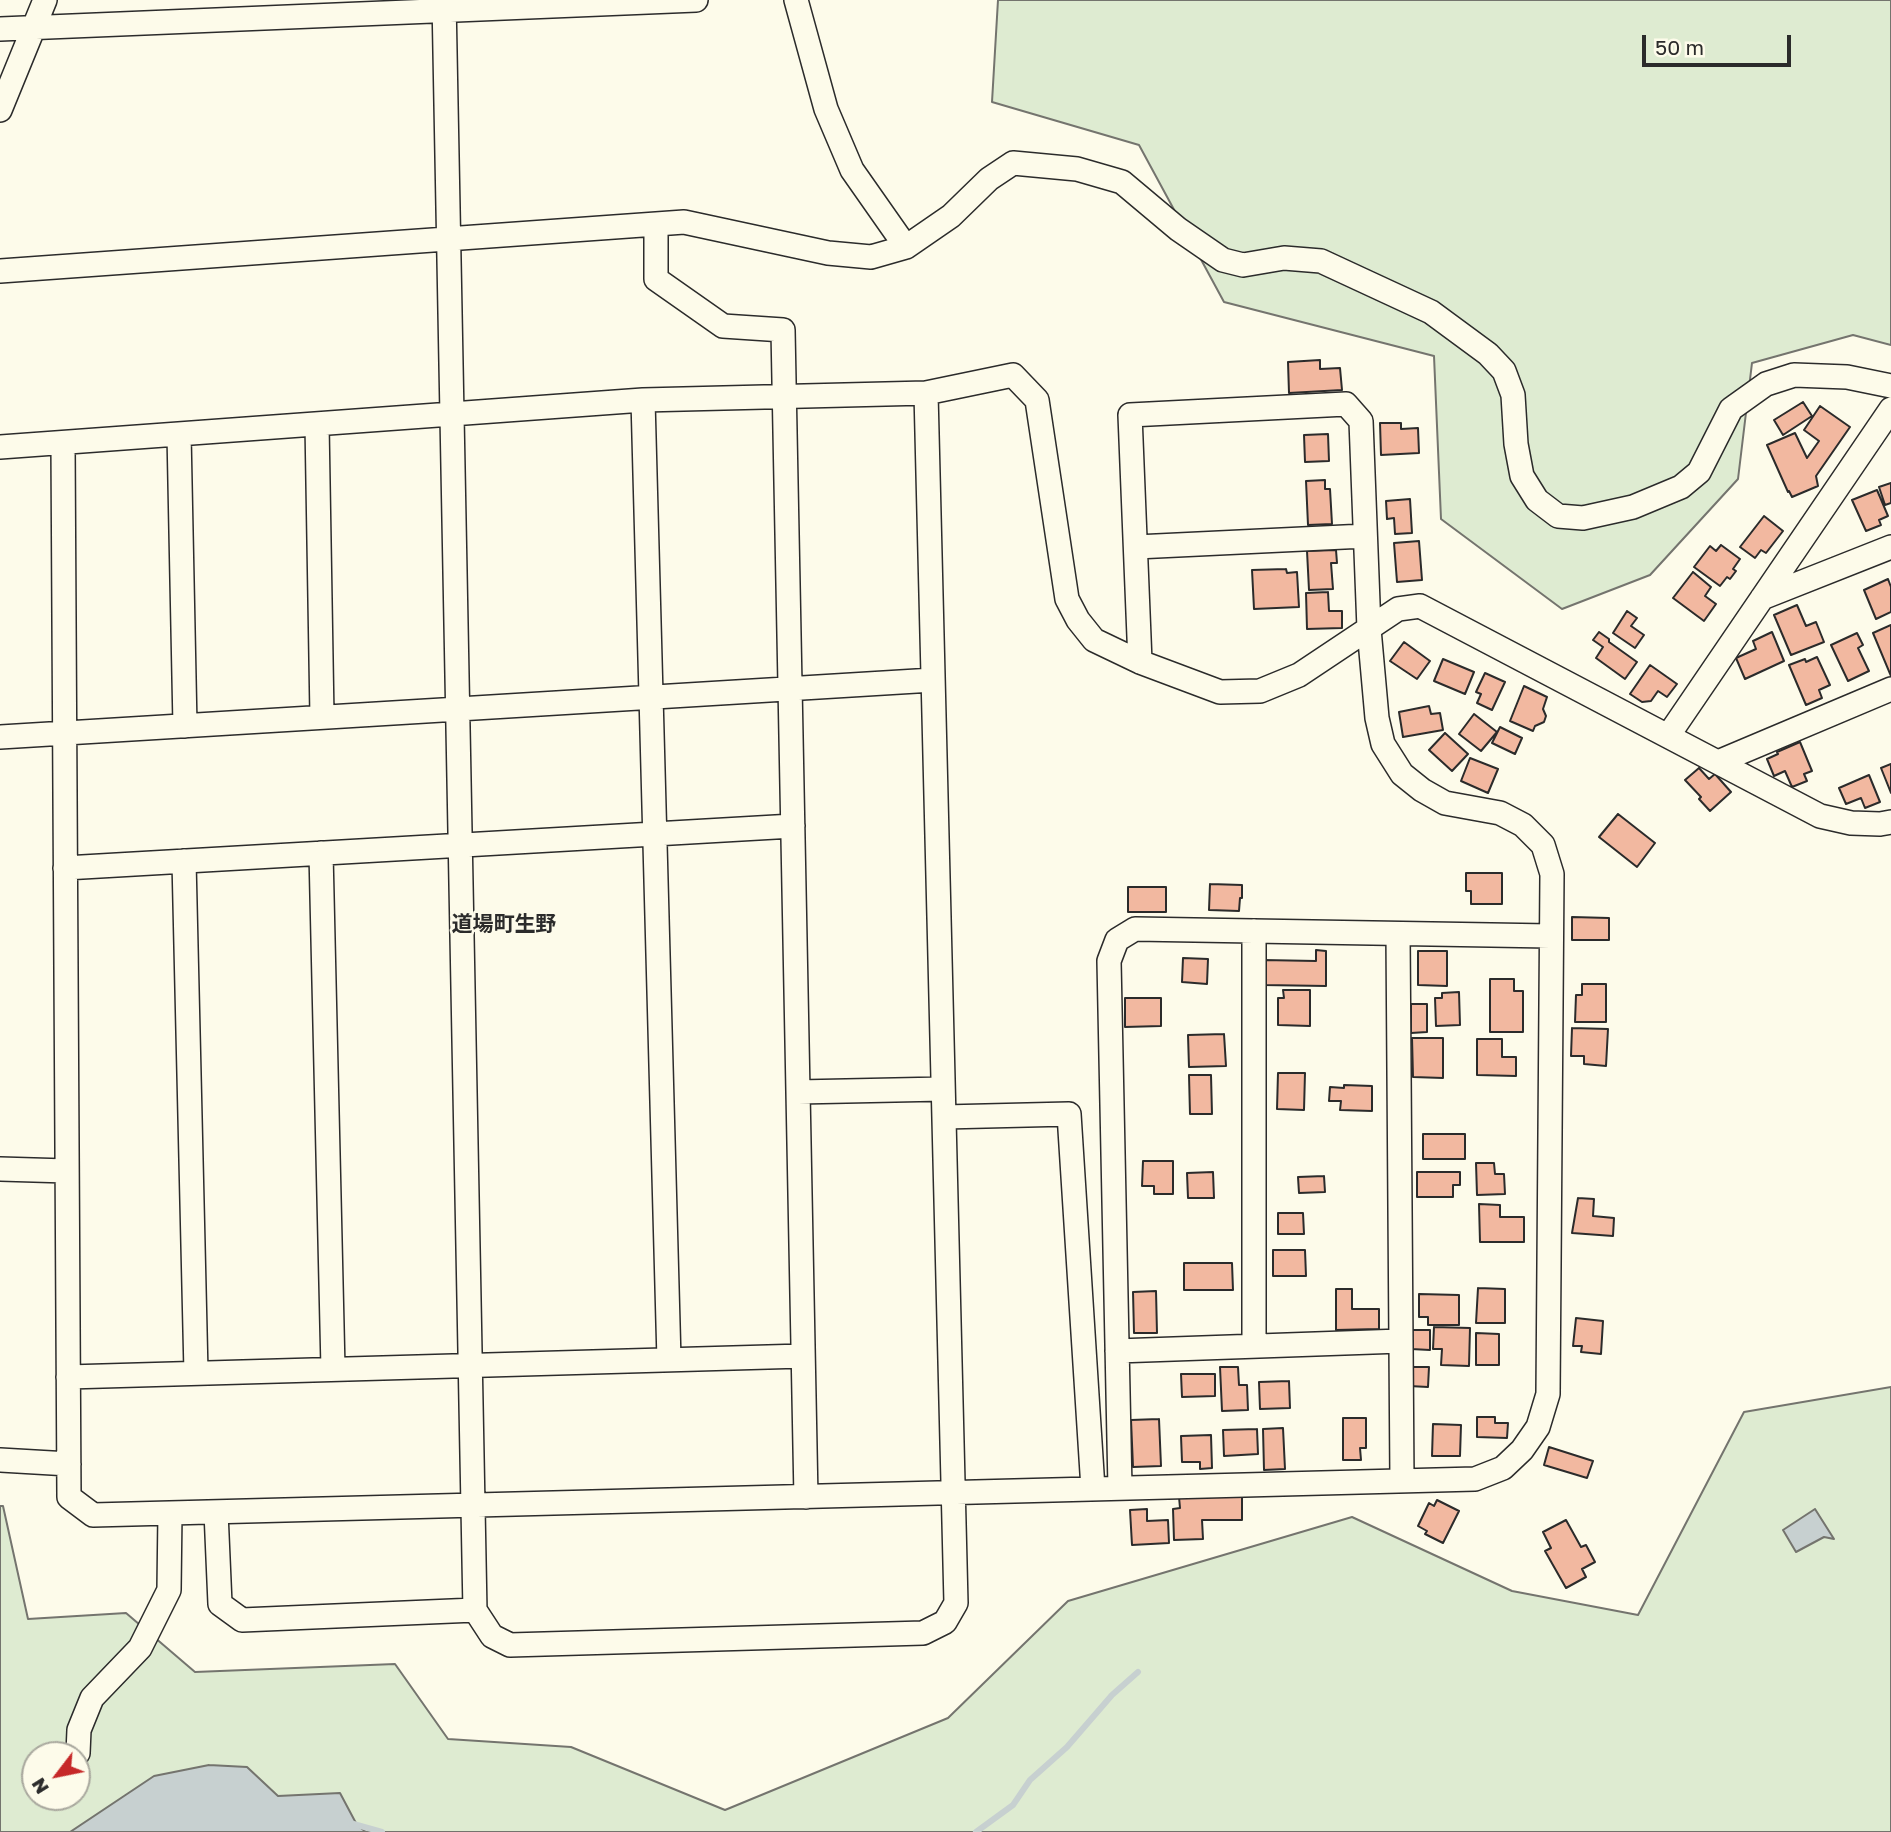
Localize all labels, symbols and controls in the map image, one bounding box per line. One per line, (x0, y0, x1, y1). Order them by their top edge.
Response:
scale bar (1646, 21, 1795, 65)
text: 50 m (1655, 34, 1704, 60)
district label: 道場町生野 (452, 911, 556, 937)
north arrow (21, 1741, 91, 1811)
text: N (26, 1774, 53, 1799)

